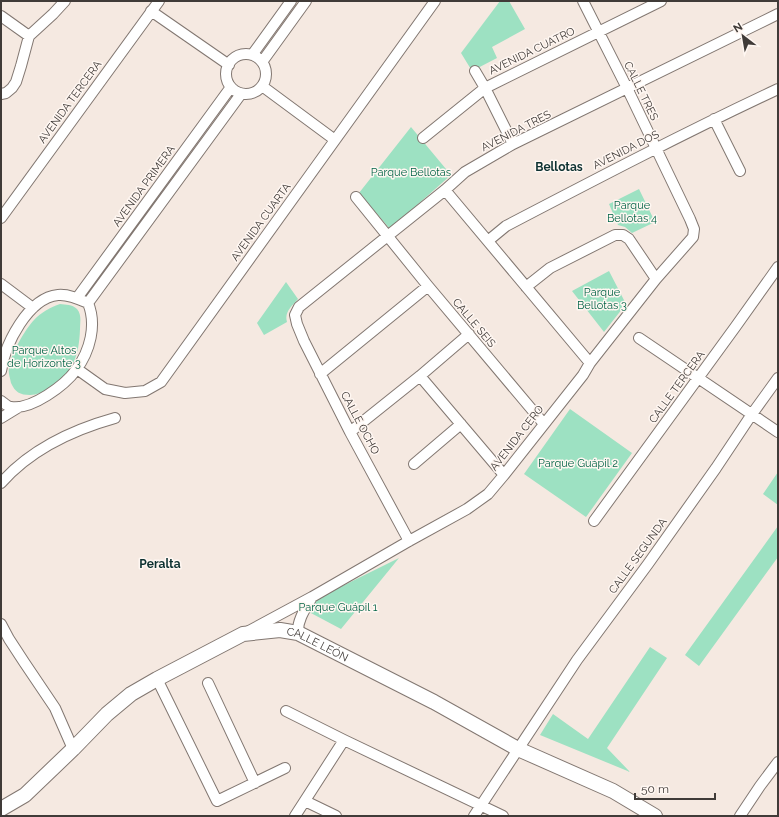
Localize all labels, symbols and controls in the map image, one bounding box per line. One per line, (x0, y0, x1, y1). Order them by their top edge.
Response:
north arrow (723, 16, 763, 56)
text: N (731, 20, 745, 36)
street label: AVENIDA CUATRO (487, 25, 577, 77)
street label: AVENIDA TERCERA (36, 58, 105, 146)
street label: CALLE TRES (621, 59, 661, 123)
street label: AVENIDA TRES (479, 108, 553, 154)
street label: AVENIDA DOS (591, 128, 662, 172)
street label: AVENIDA PRIMERA (110, 142, 178, 229)
district label: Bellotas (535, 160, 583, 174)
park label: Parque Bellotas (371, 166, 451, 179)
street label: AVENIDA CUARTA (228, 180, 294, 263)
park label: Parque Bellotas 4 (607, 199, 657, 225)
park label: Parque Bellotas 3 (577, 286, 627, 312)
street label: CALLE SEIS (450, 296, 498, 350)
park label: Parque Altos de Horizonte 3 (7, 344, 81, 370)
street label: CALLE TERCERA (646, 348, 708, 426)
street label: CALLE OCHO (338, 389, 382, 457)
street label: AVENIDA CERO (487, 403, 547, 473)
park label: Parque Guápil 2 (538, 457, 618, 470)
street label: CALLE SEGUNDA (606, 515, 670, 596)
district label: Peralta (139, 557, 181, 571)
park label: Parque Guápil 1 (299, 601, 378, 614)
street label: CALLE LEÓN (286, 625, 351, 664)
scale bar (635, 775, 715, 801)
text: 50 m (641, 782, 669, 796)

